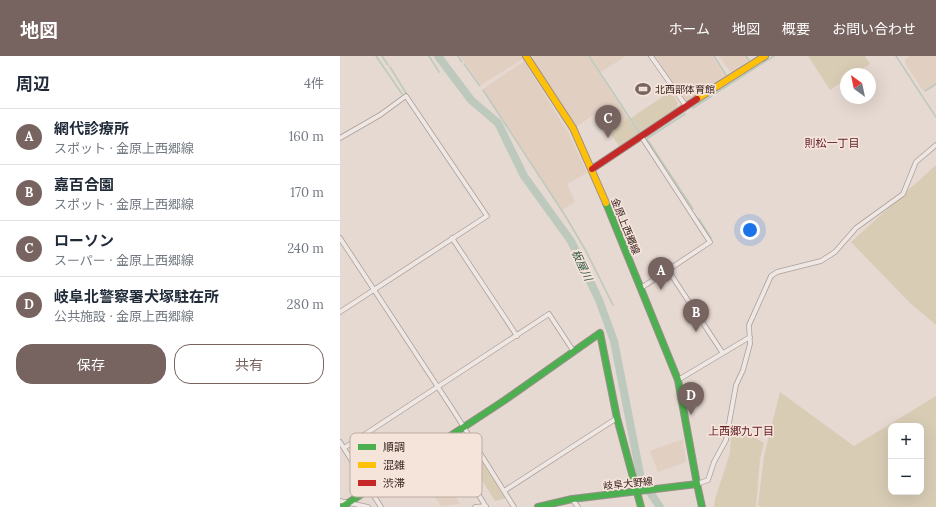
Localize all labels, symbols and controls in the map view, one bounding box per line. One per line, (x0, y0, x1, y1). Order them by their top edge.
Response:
text: 地図 (20, 18, 58, 42)
text: ホーム (668, 20, 710, 38)
text: 地図 (732, 20, 760, 38)
text: 概要 (782, 20, 810, 38)
text: お問い合わせ (832, 20, 916, 38)
north arrow (840, 68, 876, 104)
text: 周辺 (16, 73, 50, 95)
text: 4件 (304, 75, 324, 92)
sports icon: 北西部体育館 (634, 80, 652, 98)
place label: 北西部体育館 (655, 83, 715, 96)
pin: C (595, 105, 621, 138)
text: 網代診療所 (54, 119, 129, 138)
text: A (25, 128, 33, 145)
text: 160 m (289, 128, 324, 145)
district label: 則松一丁目 (805, 136, 860, 150)
text: スポット · 金原上西郷線 (54, 140, 194, 157)
text: 嘉百合園 (54, 175, 114, 194)
text: B (25, 184, 33, 201)
text: 170 m (290, 184, 324, 201)
text: スポット · 金原上西郷線 (54, 196, 194, 213)
street label: 金原上西郷線 (608, 196, 643, 256)
your location (740, 220, 760, 240)
text: ローソン (54, 231, 114, 250)
text: C (25, 240, 33, 257)
text: 240 m (287, 240, 324, 257)
water label: 板屋川 (569, 247, 596, 284)
text: スーパー · 金原上西郷線 (54, 252, 194, 269)
pin: A (648, 257, 674, 290)
text: 岐阜北警察署犬塚駐在所 (54, 287, 219, 306)
text: D (24, 296, 34, 313)
text: 280 m (287, 296, 324, 313)
pin: B (683, 299, 709, 332)
text: 公共施設 · 金原上西郷線 (54, 308, 194, 325)
button: 保存 (16, 344, 166, 384)
button: 共有 (174, 344, 324, 384)
pin: D (678, 382, 704, 415)
map controls (888, 423, 924, 495)
button: + (888, 423, 924, 459)
district label: 上西郷九丁目 (708, 424, 774, 438)
legend (350, 433, 482, 497)
text: 順調 (383, 440, 405, 454)
text: 混雑 (383, 458, 405, 472)
button: − (888, 459, 924, 495)
street label: 岐阜大野線 (603, 474, 654, 493)
text: 渋滞 (383, 476, 405, 490)

